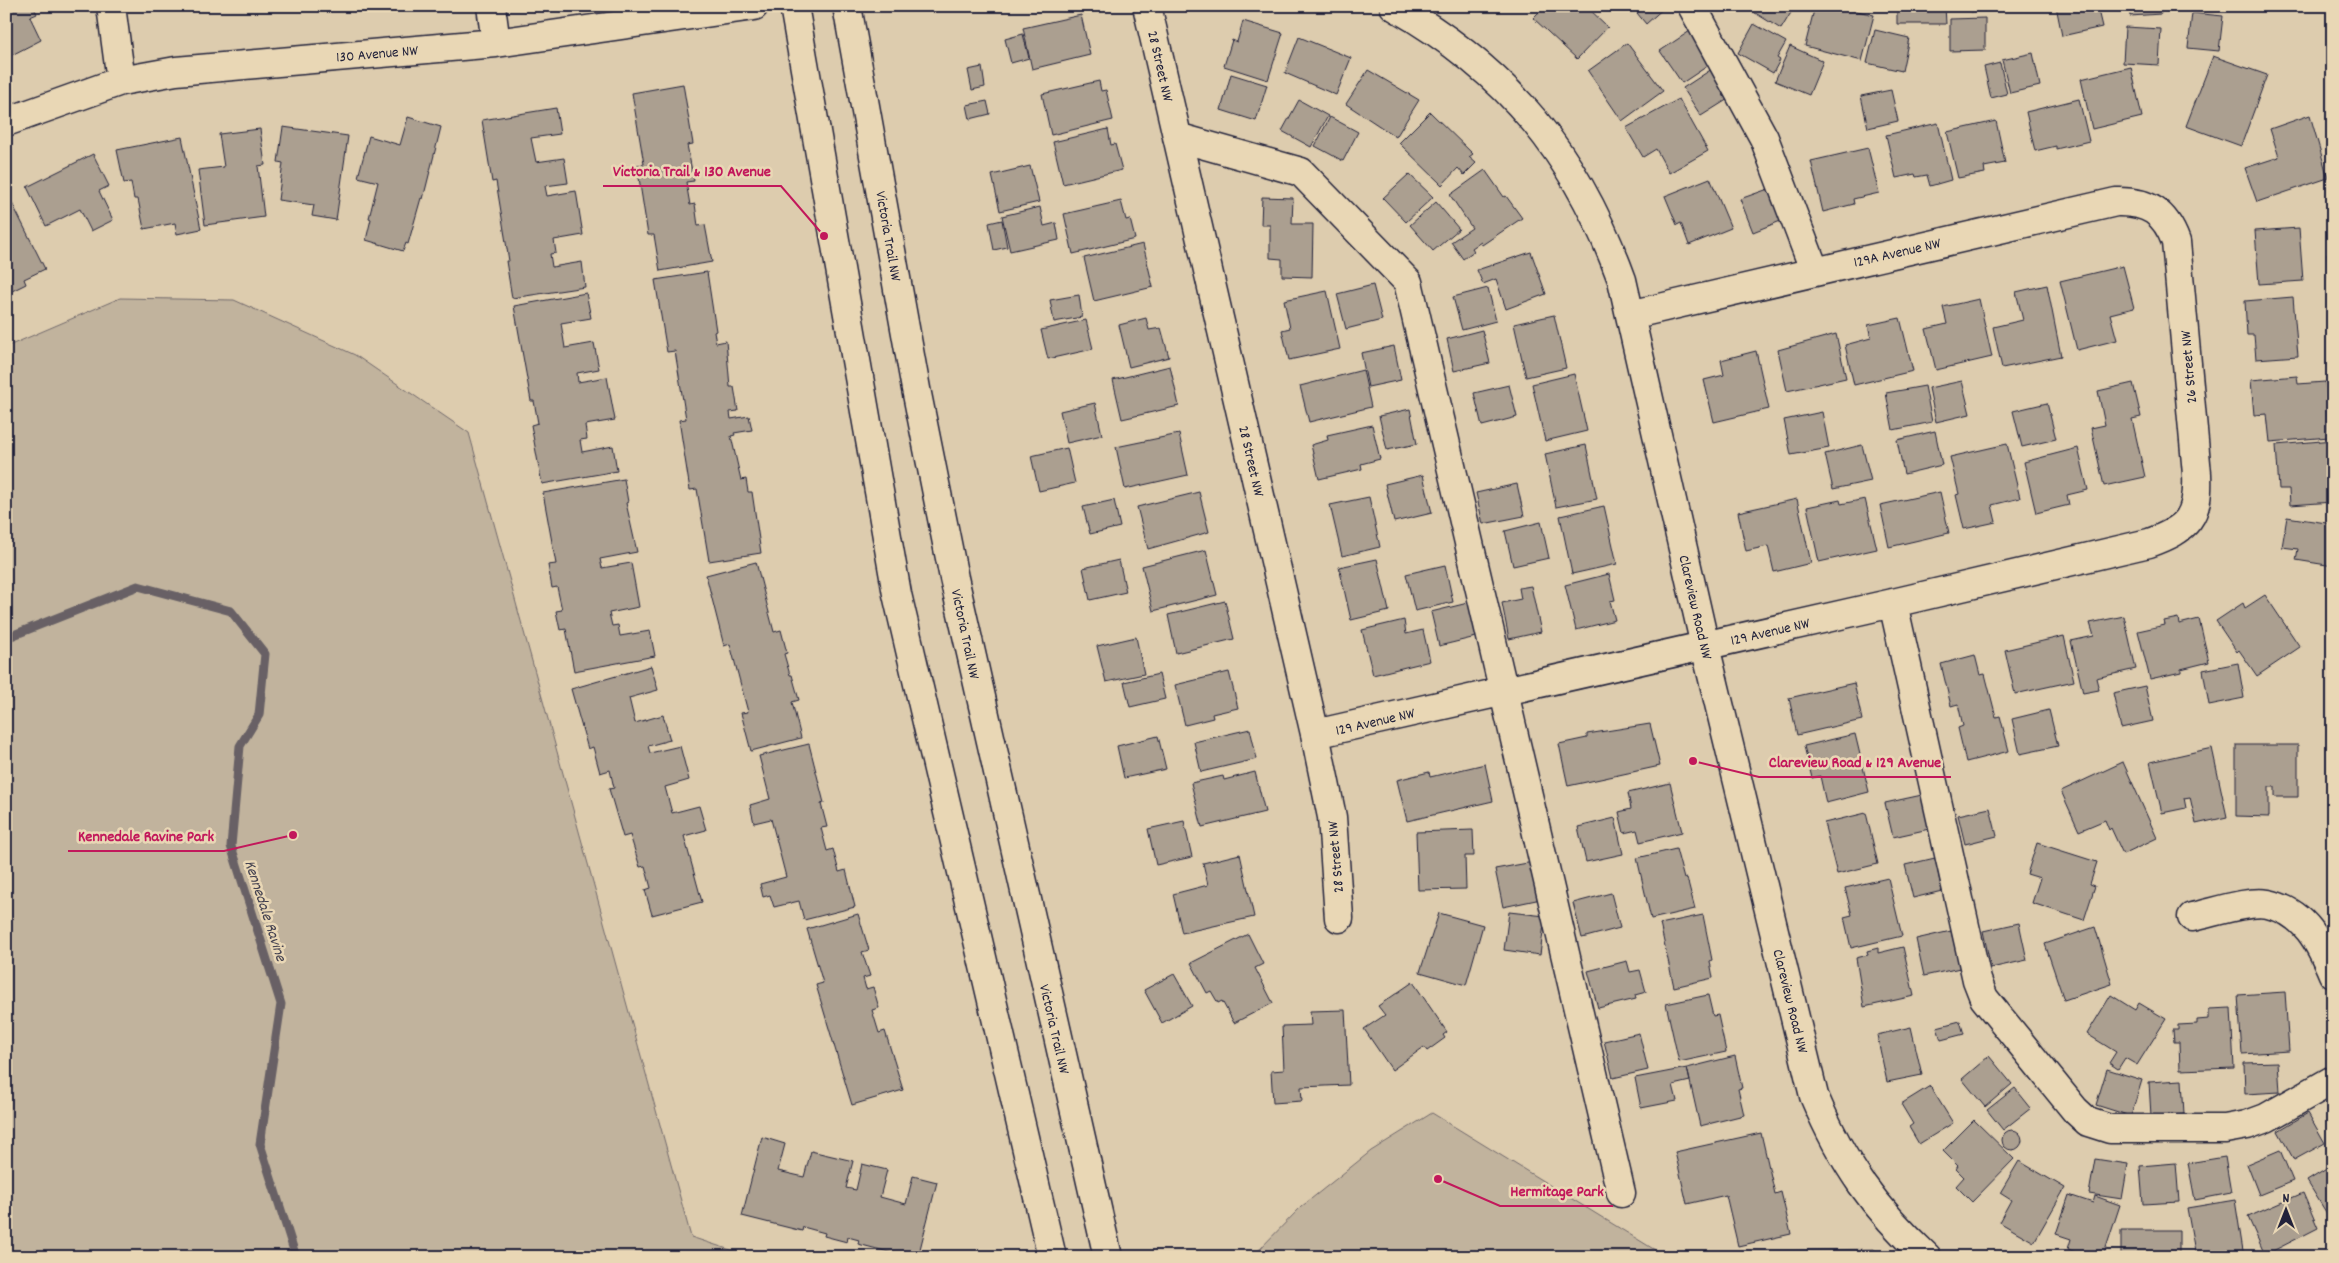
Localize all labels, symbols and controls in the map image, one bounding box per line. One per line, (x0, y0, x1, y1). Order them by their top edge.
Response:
street label: 28 Street NW (1140, 29, 1178, 104)
street label: 130 Avenue NW (335, 40, 419, 70)
callout: Victoria Trail & 130 Avenue (603, 155, 781, 186)
text: Victoria Trail & 130 Avenue (613, 161, 771, 184)
street label: Victoria Trail NW (868, 189, 906, 284)
street label: 129A Avenue NW (1852, 233, 1944, 275)
street label: 26 Street NW (2176, 329, 2204, 404)
street label: 28 Street NW (1231, 424, 1269, 499)
street label: Clareview Road NW (1671, 553, 1717, 662)
street label: Victoria Trail NW (944, 587, 984, 682)
street label: 129 Avenue NW (1729, 613, 1813, 653)
street label: 129 Avenue NW (1334, 703, 1418, 743)
callout: Clareview Road & 129 Avenue (1759, 746, 1951, 777)
text: Clareview Road & 129 Avenue (1769, 752, 1941, 775)
callout: Kennedale Ravine Park (68, 820, 224, 851)
street label: 28 Street NW (1323, 820, 1351, 894)
text: Kennedale Ravine Park (78, 826, 214, 849)
water label: Kennedale Ravine (237, 857, 292, 965)
street label: Clareview Road NW (1766, 947, 1813, 1056)
street label: Victoria Trail NW (1032, 982, 1074, 1077)
callout: Hermitage Park (1500, 1175, 1613, 1206)
text: Hermitage Park (1510, 1181, 1604, 1204)
north arrow (2262, 1186, 2312, 1236)
text: N (2283, 1189, 2290, 1209)

